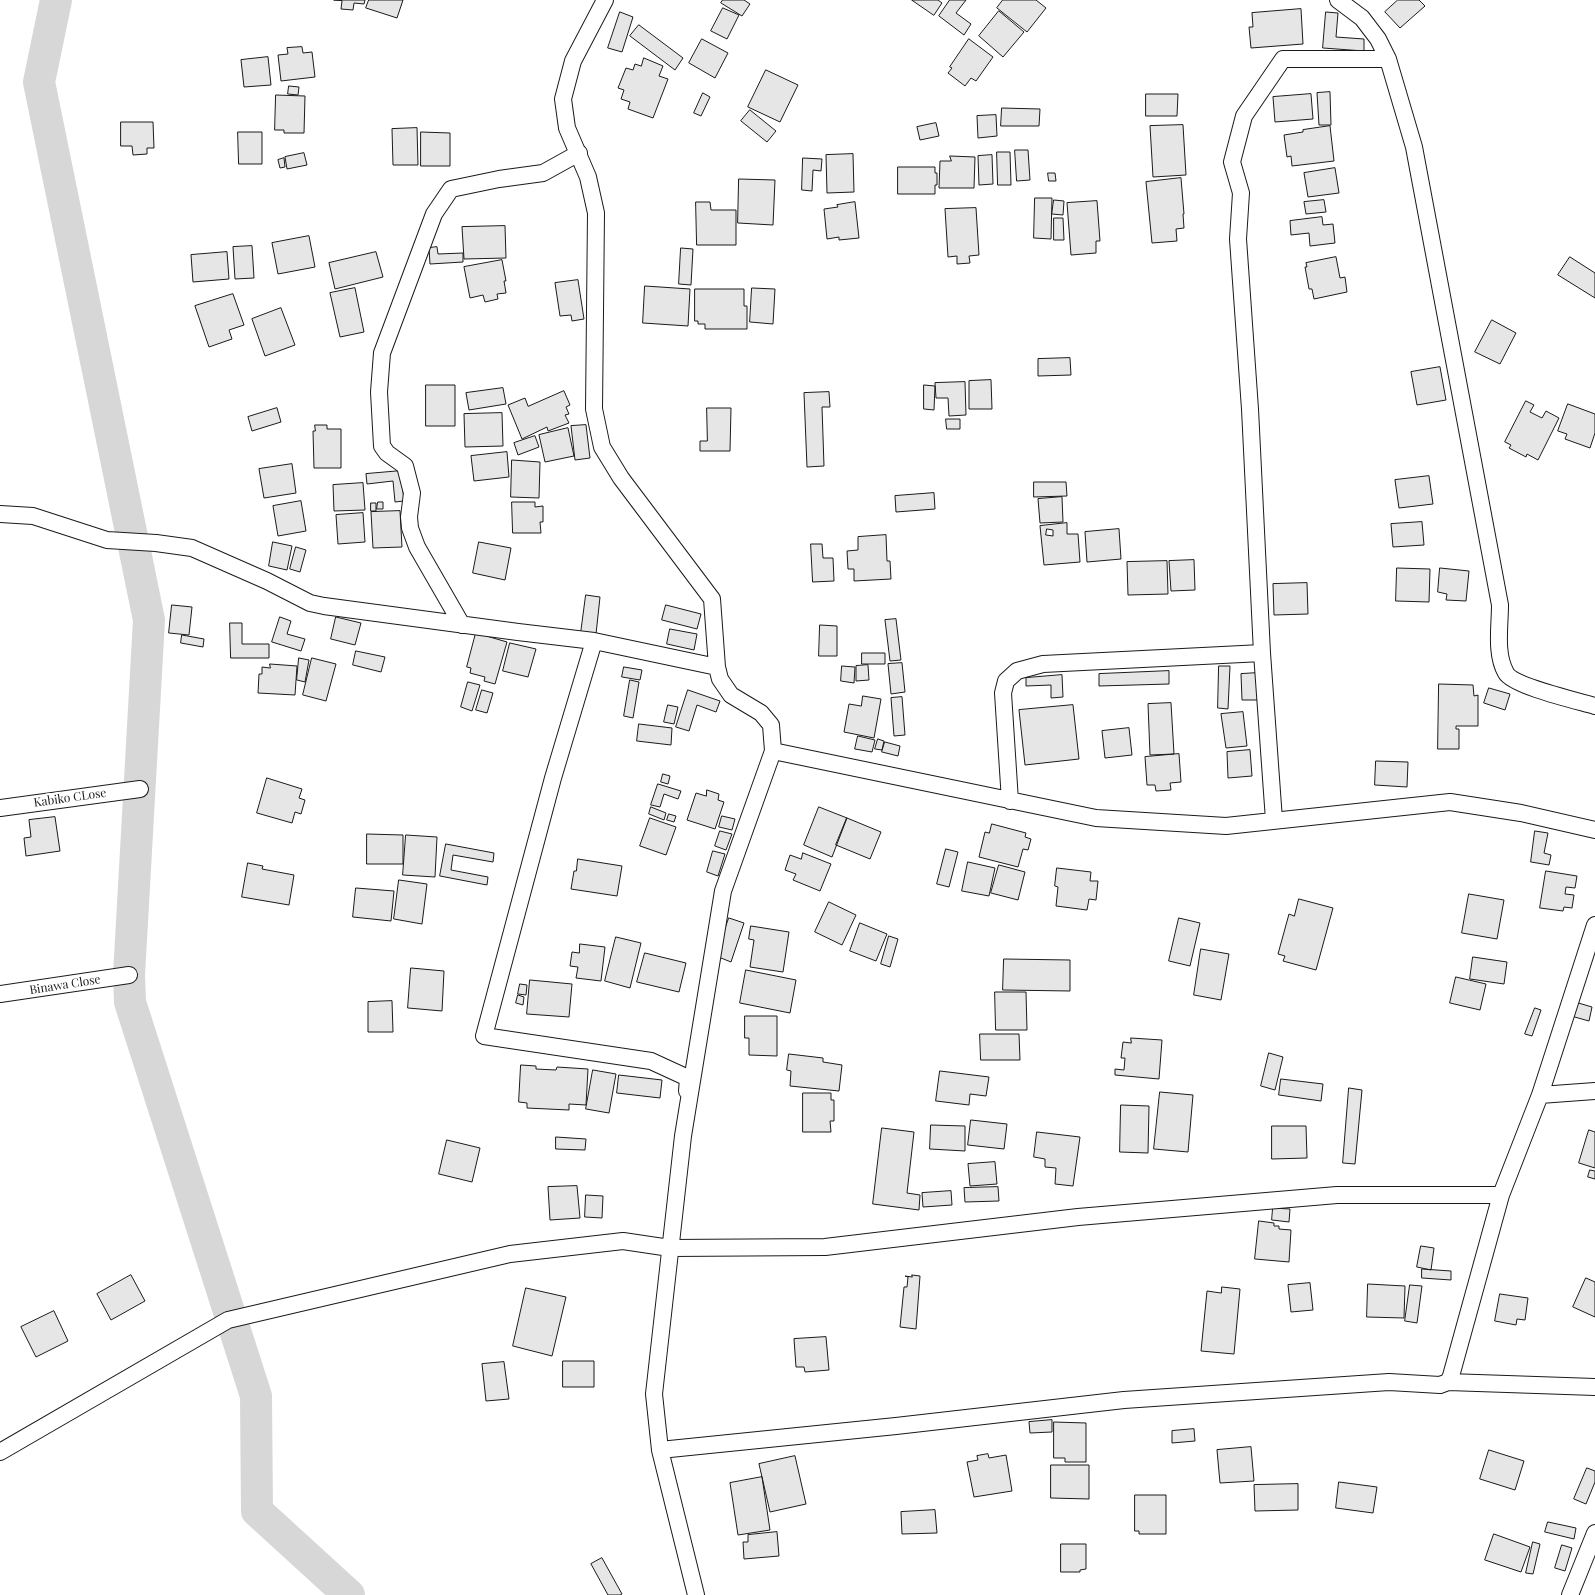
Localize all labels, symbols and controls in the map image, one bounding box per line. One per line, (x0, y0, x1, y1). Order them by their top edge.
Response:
street label: Kabiko CLose (33, 786, 107, 810)
street label: Binawa Close (28, 972, 102, 998)

